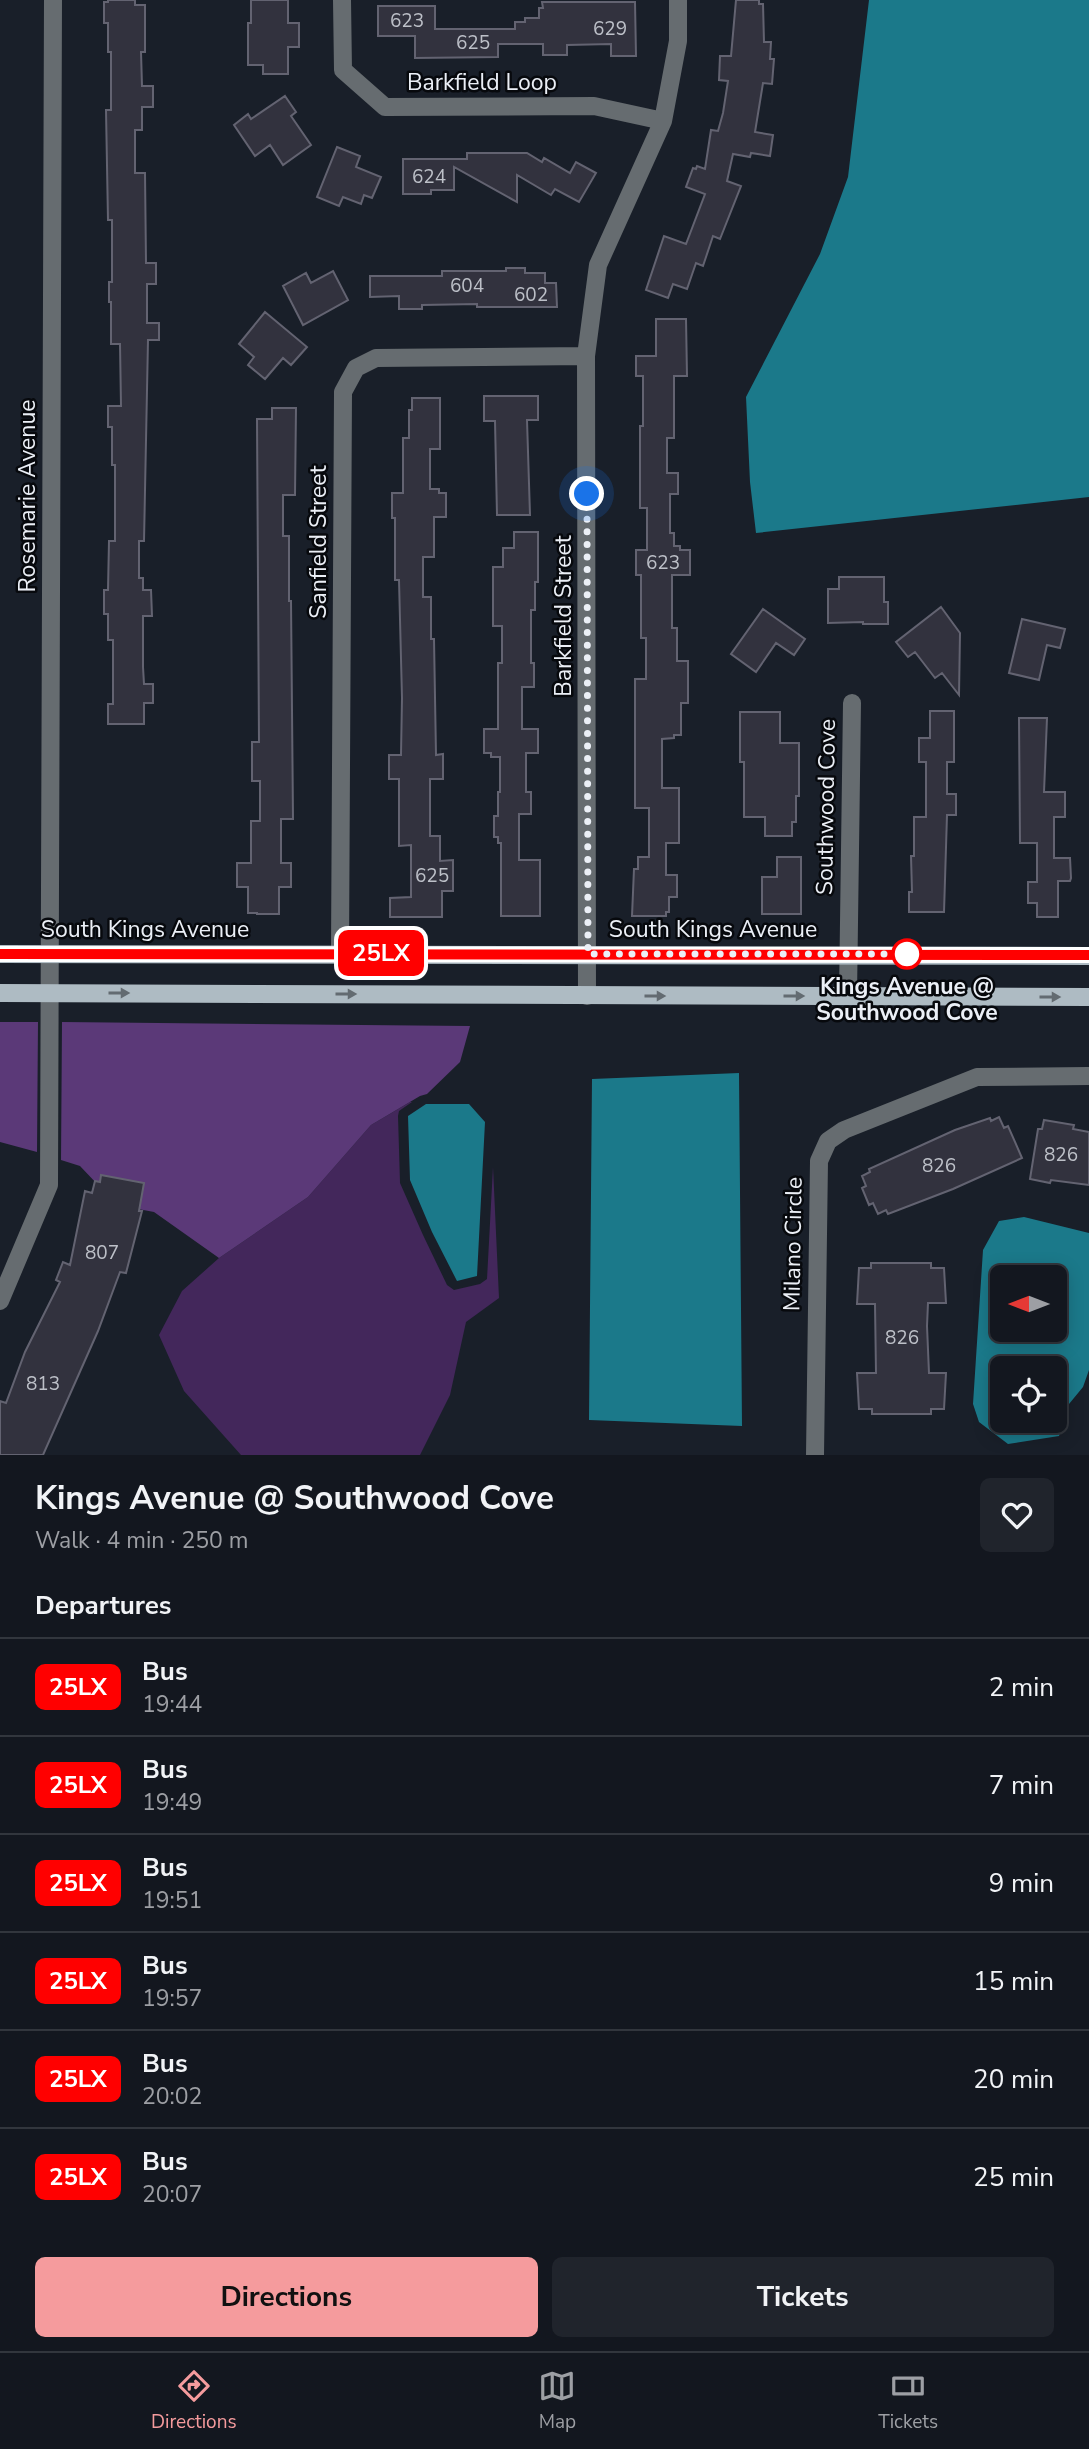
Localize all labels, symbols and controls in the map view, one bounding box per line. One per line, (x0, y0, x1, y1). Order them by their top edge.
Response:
house number: 623 (390, 8, 424, 34)
house number: 629 (593, 16, 627, 42)
house number: 625 (456, 30, 490, 56)
street label: Barkfield Loop (407, 67, 557, 98)
house number: 624 (412, 164, 446, 190)
house number: 604 (450, 273, 484, 299)
house number: 602 (514, 282, 548, 308)
street label: Rosemarie Avenue (12, 399, 43, 593)
street label: Sanfield Street (303, 464, 334, 619)
your location (569, 476, 604, 511)
street label: Barkfield Street (548, 534, 579, 697)
house number: 623 (646, 550, 680, 576)
street label: Southwood Cove (809, 719, 843, 895)
house number: 625 (415, 863, 449, 889)
street label: South Kings Avenue (41, 914, 249, 945)
street label: South Kings Avenue (609, 914, 817, 945)
line badge: 25LX (332, 930, 430, 976)
text: 25LX (352, 937, 410, 969)
marker: Kings Avenue @ Southwood Cove (892, 939, 922, 969)
place label: Kings Avenue @ Southwood Cove (816, 971, 998, 1028)
one-way arrow (108, 987, 130, 999)
one-way arrow (336, 988, 358, 1000)
one-way arrow (645, 990, 667, 1002)
one-way arrow (784, 990, 806, 1002)
one-way arrow (1039, 991, 1061, 1003)
house number: 826 (1044, 1142, 1078, 1168)
house number: 826 (922, 1153, 956, 1179)
street label: Milano Circle (776, 1177, 810, 1311)
house number: 807 (85, 1240, 119, 1266)
north arrow (990, 1265, 1068, 1342)
map controls (990, 1265, 1067, 1433)
house number: 826 (885, 1325, 919, 1351)
button: locate (990, 1356, 1067, 1433)
house number: 813 (26, 1371, 60, 1397)
text: Kings Avenue @ Southwood Cove (35, 1476, 554, 1521)
button: heart (980, 1478, 1054, 1552)
text: Walk · 4 min · 250 m (35, 1525, 248, 1556)
text: Departures (35, 1588, 171, 1623)
text: Bus (142, 1654, 188, 1689)
text: 2 min (989, 1670, 1054, 1705)
text: 25LX (49, 1671, 107, 1703)
text: 19:44 (142, 1689, 202, 1720)
text: Bus (142, 1752, 188, 1787)
text: 7 min (989, 1768, 1054, 1803)
text: 25LX (49, 1769, 107, 1801)
text: 19:49 (142, 1787, 202, 1818)
text: Bus (142, 1850, 188, 1885)
text: 9 min (989, 1866, 1054, 1901)
text: 25LX (49, 1867, 107, 1899)
text: 19:51 (142, 1885, 202, 1916)
text: Bus (142, 1948, 188, 1983)
text: 15 min (973, 1964, 1054, 1999)
text: 25LX (49, 1965, 107, 1997)
text: 19:57 (142, 1983, 202, 2014)
text: Bus (142, 2046, 188, 2081)
text: 20 min (973, 2062, 1054, 2097)
text: 25LX (49, 2063, 107, 2095)
text: 20:02 (142, 2081, 202, 2112)
text: Bus (142, 2144, 188, 2179)
text: 25 min (973, 2160, 1054, 2195)
text: 25LX (49, 2161, 107, 2193)
text: 20:07 (142, 2179, 202, 2210)
button: Directions (35, 2257, 538, 2337)
button: Tickets (552, 2257, 1054, 2337)
tab: Directions (151, 2367, 237, 2435)
tab: Map (538, 2367, 576, 2435)
tab: Tickets (878, 2367, 938, 2435)

